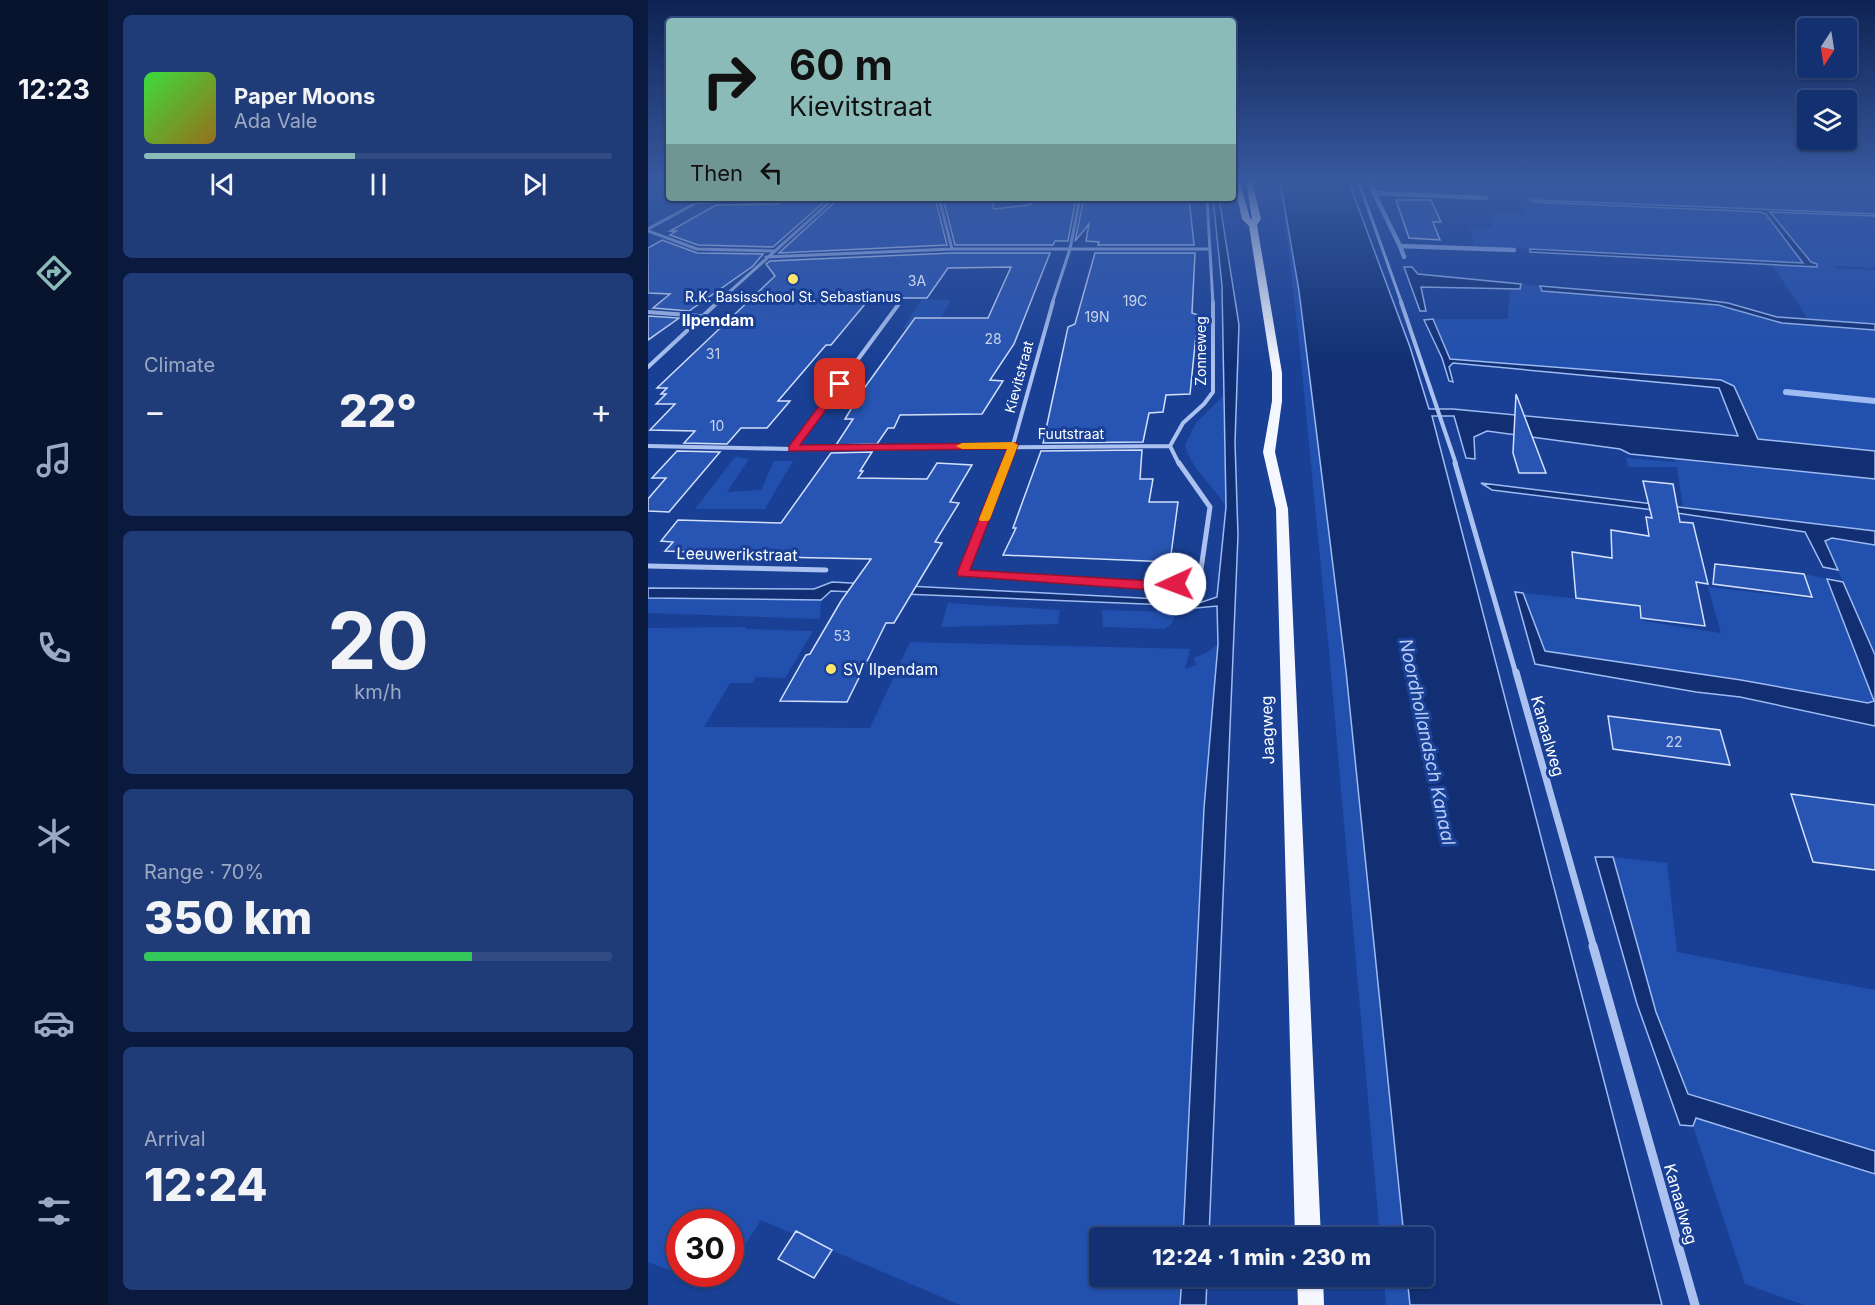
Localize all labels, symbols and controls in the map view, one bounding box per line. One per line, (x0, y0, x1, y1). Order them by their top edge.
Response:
north arrow (1797, 18, 1857, 78)
map controls (1797, 18, 1857, 150)
text: 60 m (789, 39, 893, 90)
icon: right (690, 42, 768, 120)
text: 12:23 (18, 73, 90, 106)
text: Paper Moons (234, 83, 375, 109)
text: Kievitstraat (789, 90, 932, 123)
button: layers (1797, 90, 1857, 150)
text: Ada Vale (234, 109, 317, 133)
icon: left (755, 156, 788, 189)
text: Then (690, 160, 743, 186)
icon: previous (206, 168, 239, 201)
icon: pause (362, 168, 395, 201)
icon: next (518, 168, 551, 201)
icon: directions (33, 252, 75, 294)
marker: R.K. Basisschool St. Sebastianus (786, 272, 800, 286)
house number: 3A (908, 272, 926, 289)
place label: R.K. Basisschool St. Sebastianus (685, 288, 901, 305)
house number: 19C (1123, 292, 1147, 309)
house number: 19N (1085, 308, 1109, 325)
district label: Ilpendam (682, 310, 754, 330)
street label: Zonneweg (1192, 316, 1209, 386)
house number: 28 (984, 330, 1002, 347)
street label: Kievitstraat (1001, 338, 1036, 415)
house number: 31 (706, 345, 720, 362)
text: Climate (144, 353, 215, 377)
pin (814, 358, 865, 409)
icon: arrive (823, 367, 856, 400)
text: 22° (339, 383, 417, 438)
text: − (144, 391, 166, 431)
text: + (590, 391, 612, 431)
house number: 10 (710, 417, 724, 434)
street label: Fuutstraat (1038, 425, 1105, 442)
icon: music (33, 439, 75, 481)
street label: Leeuwerikstraat (676, 543, 798, 565)
position arrow (1143, 552, 1207, 616)
text: 20 (327, 593, 429, 688)
icon: phone (33, 627, 75, 669)
house number: 53 (833, 627, 851, 644)
water label: Noordhollandsch Kanaal (1395, 637, 1460, 848)
place label: SV Ilpendam (843, 659, 938, 679)
marker: SV Ilpendam (824, 662, 838, 676)
text: km/h (354, 680, 402, 704)
street label: Kanaalweg (1527, 693, 1569, 779)
street label: Jaagweg (1256, 695, 1278, 765)
house number: 22 (1665, 733, 1683, 750)
icon: climate (33, 815, 75, 857)
text: Range · 70% (144, 860, 264, 884)
text: 350 km (144, 890, 312, 945)
icon: car (33, 1002, 75, 1044)
text: Arrival (144, 1127, 206, 1151)
text: 12:24 (144, 1157, 267, 1212)
street label: Kanaalweg (1660, 1161, 1702, 1247)
icon: filters (33, 1190, 75, 1232)
speed limit sign: 30 (666, 1209, 744, 1287)
text: 12:24 · 1 min · 230 m (1152, 1244, 1371, 1270)

